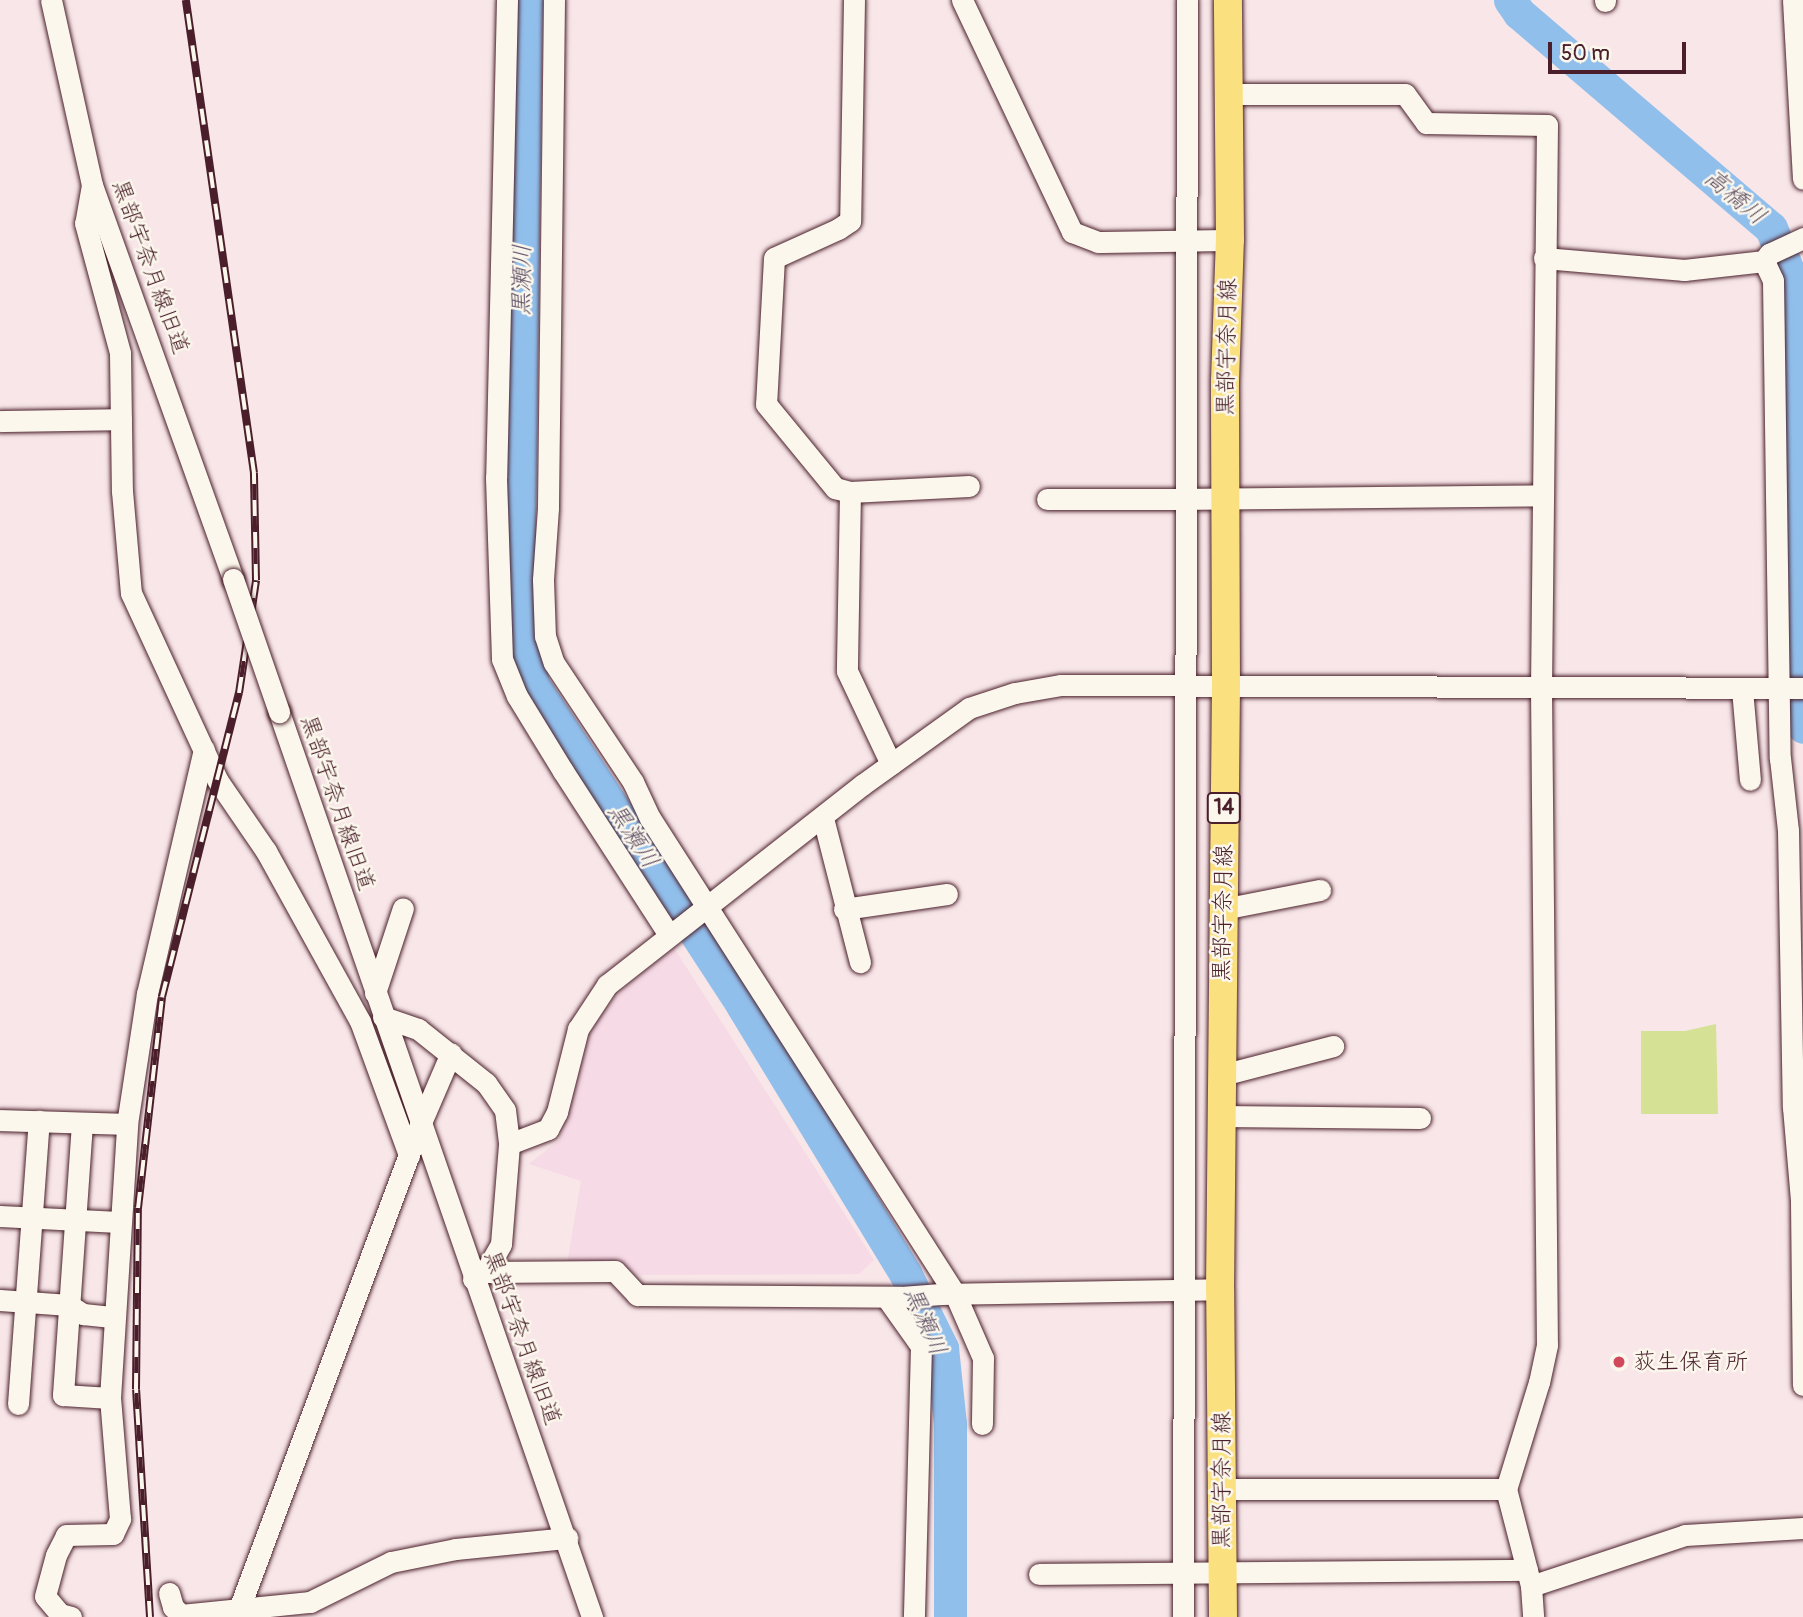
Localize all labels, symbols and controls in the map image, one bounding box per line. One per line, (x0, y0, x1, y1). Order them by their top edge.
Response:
scale bar (1551, 28, 1689, 72)
text: 50 m (1561, 40, 1610, 67)
water label: 高橋川 (1698, 163, 1772, 231)
street label: 黒部宇奈月線旧道 (106, 176, 194, 358)
water label: 黒瀬川 (507, 244, 537, 316)
street label: 黒部宇奈月線 (1212, 278, 1242, 416)
street label: 黒部宇奈月線旧道 (294, 712, 380, 894)
road number: 14 (1206, 790, 1242, 826)
water label: 黒瀬川 (601, 798, 665, 874)
street label: 黒部宇奈月線 (1208, 844, 1238, 982)
street label: 黒部宇奈月線旧道 (478, 1247, 566, 1429)
water label: 黒瀬川 (898, 1282, 952, 1360)
place label: 荻生保育所 (1633, 1348, 1748, 1376)
marker: 荻生保育所 (1611, 1354, 1627, 1370)
street label: 黒部宇奈月線 (1208, 1411, 1236, 1549)

